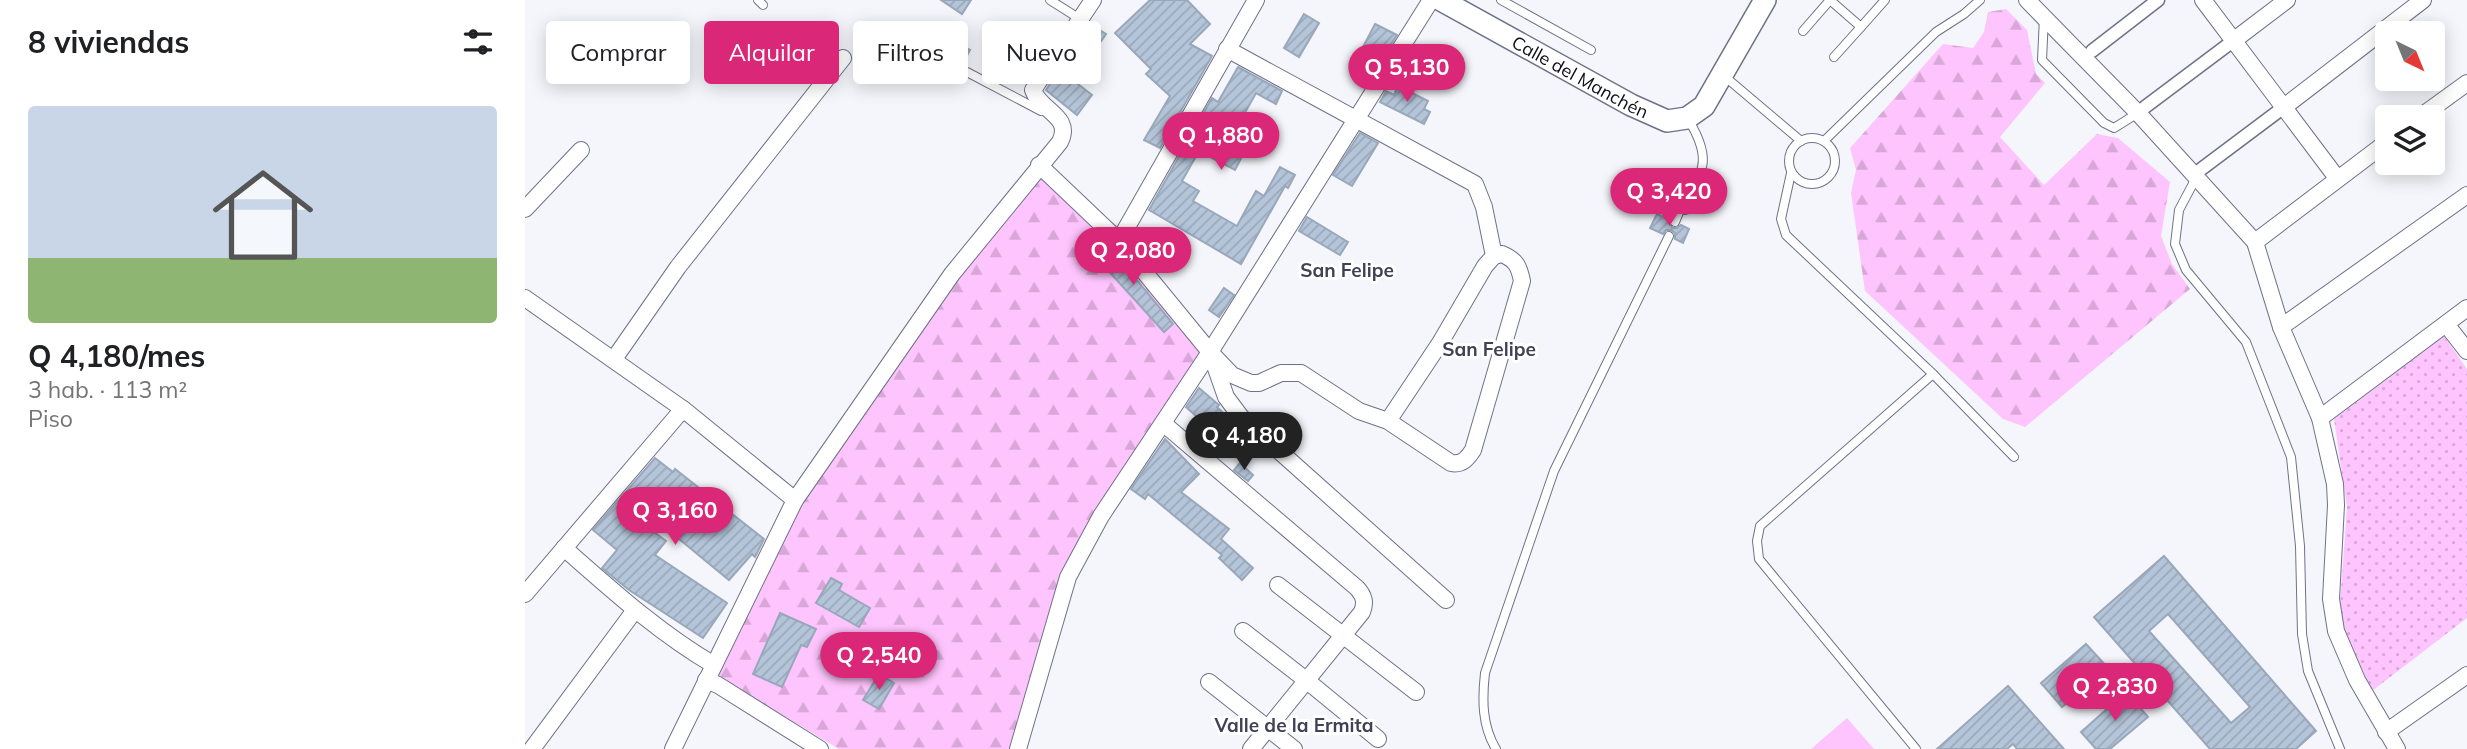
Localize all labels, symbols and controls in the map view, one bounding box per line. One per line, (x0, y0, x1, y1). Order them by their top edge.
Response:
chip: Comprar (546, 21, 690, 84)
chip: Alquilar (704, 21, 839, 84)
chip: Filtros (853, 21, 968, 84)
chip: Nuevo (982, 21, 1101, 84)
north arrow (2375, 21, 2445, 91)
map controls (2375, 21, 2445, 175)
text: 8 viviendas (28, 23, 189, 61)
icon: filters (459, 23, 497, 61)
street label: Calle del Manchén (1508, 30, 1652, 123)
pin: Q 5,130 (1342, 44, 1472, 104)
text: Q 5,130 (1364, 52, 1450, 81)
button: layers (2375, 105, 2445, 175)
pin: Q 1,880 (1156, 113, 1286, 172)
text: Q 1,880 (1178, 120, 1264, 149)
icon: home (200, 152, 326, 278)
pin: Q 3,420 (1604, 168, 1734, 228)
text: Q 3,420 (1626, 176, 1712, 205)
pin: Q 2,080 (1068, 228, 1198, 287)
text: Q 2,080 (1090, 235, 1176, 264)
district label: San Felipe (1300, 258, 1394, 282)
text: Q 4,180/mes (28, 337, 205, 375)
district label: San Felipe (1442, 337, 1536, 361)
text: 3 hab. · 113 m² (28, 375, 187, 404)
text: Piso (28, 404, 73, 433)
pin: Q 4,180 (1179, 412, 1309, 472)
text: Q 4,180 (1201, 420, 1287, 449)
pin: Q 3,160 (610, 488, 740, 547)
text: Q 3,160 (632, 495, 718, 524)
pin: Q 2,540 (814, 632, 944, 692)
text: Q 2,540 (836, 640, 922, 669)
pin: Q 2,830 (2050, 664, 2180, 723)
text: Q 2,830 (2072, 671, 2158, 700)
district label: Valle de la Ermita (1213, 713, 1374, 737)

